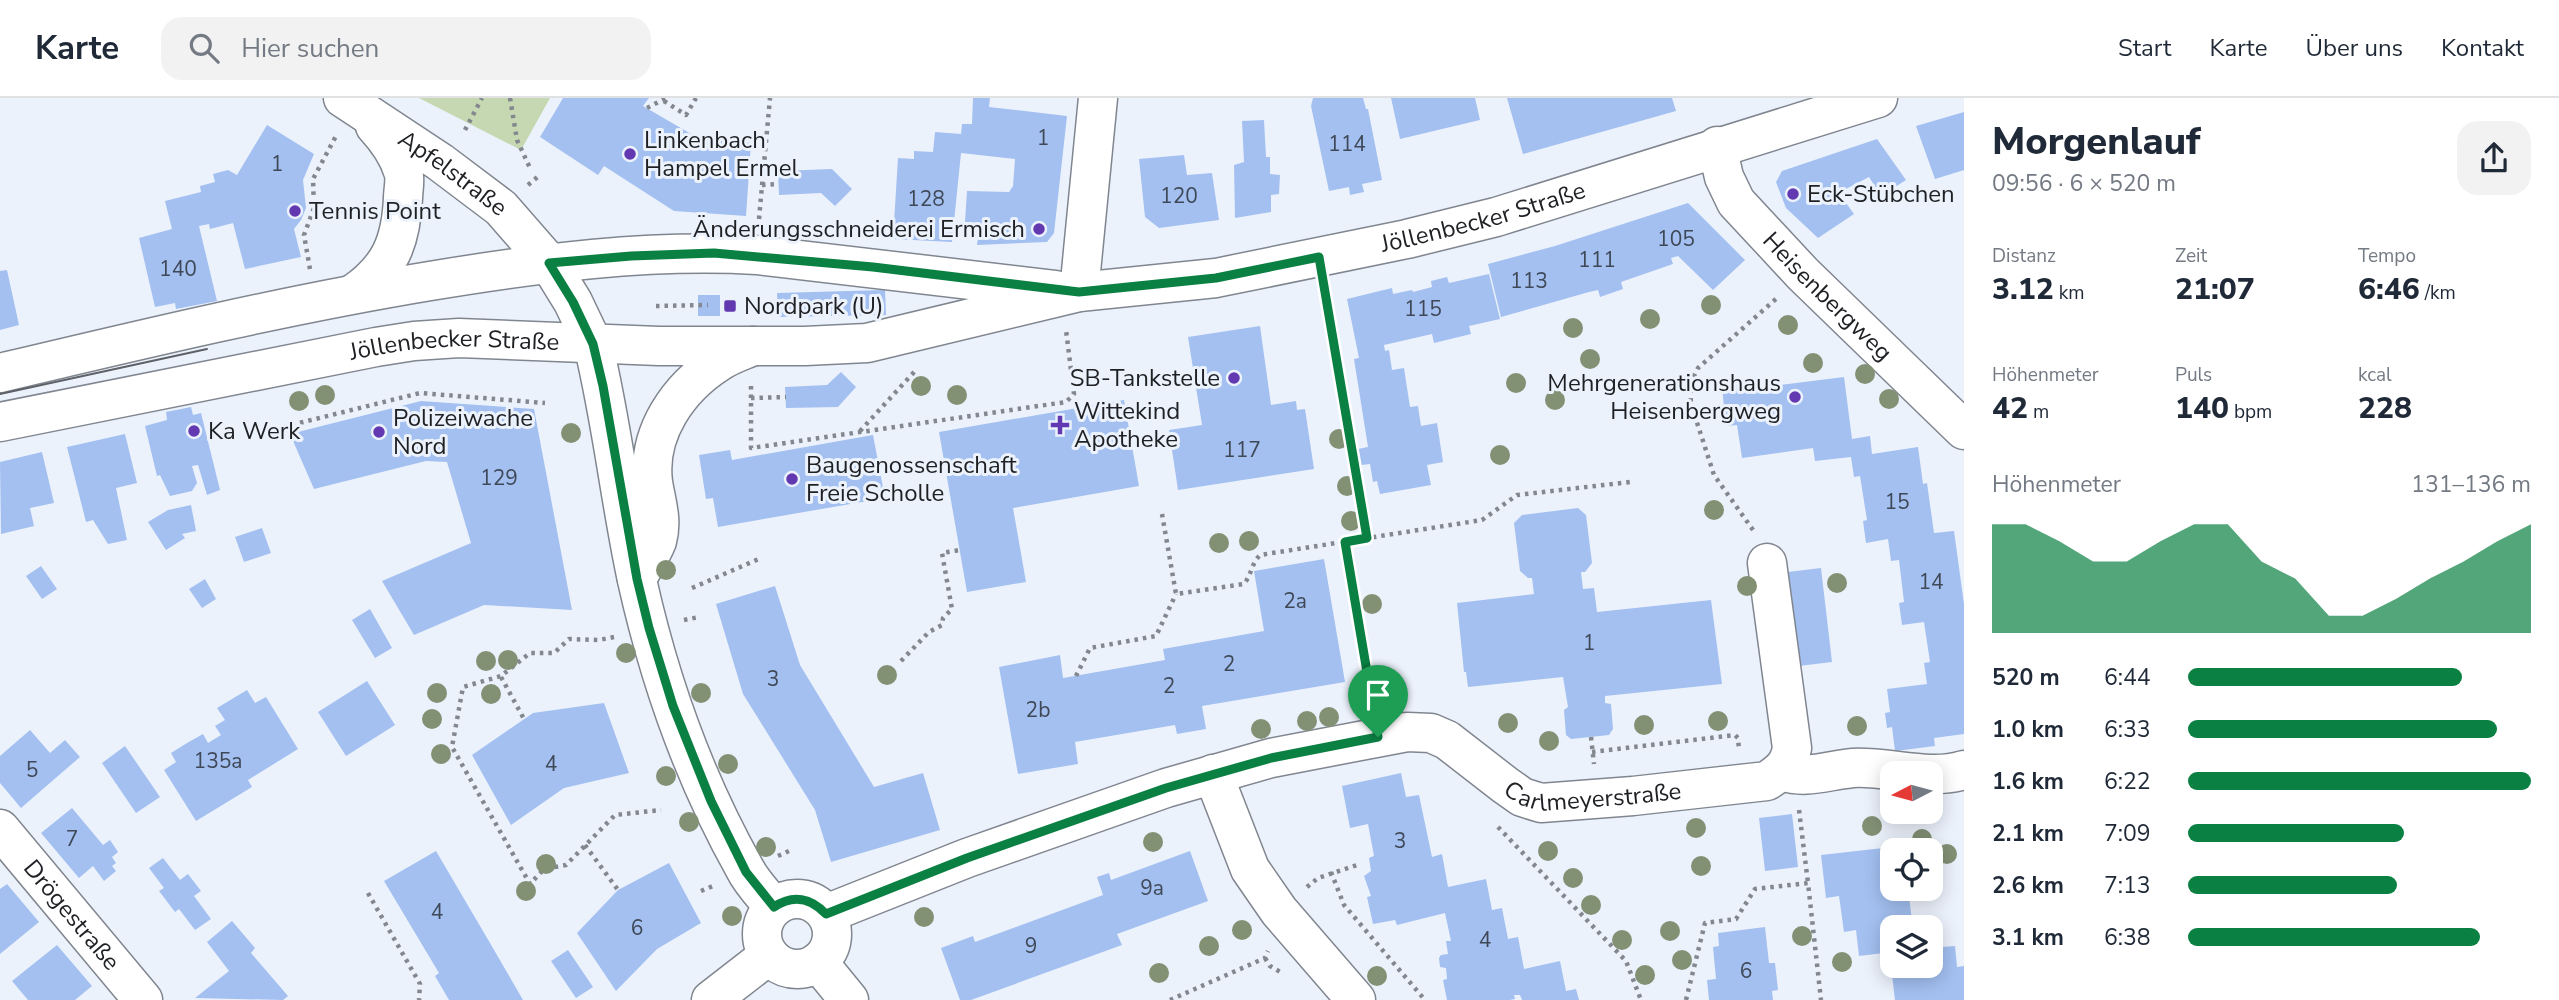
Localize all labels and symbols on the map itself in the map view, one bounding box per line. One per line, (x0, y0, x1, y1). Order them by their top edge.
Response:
street label: Apfelstraße (392, 123, 514, 223)
place label: Linkenbach Hampel Ermel (644, 124, 799, 184)
house number: 1 (1037, 124, 1049, 152)
house number: 114 (1328, 130, 1366, 158)
marker: Linkenbach Hampel Ermel (622, 146, 638, 162)
house number: 1 (271, 150, 283, 178)
street label: Jöllenbecker Straße (1377, 174, 1589, 260)
place label: Eck-Stübchen (1807, 178, 1955, 210)
house number: 120 (1160, 182, 1198, 210)
house number: 128 (907, 185, 945, 213)
marker: Eck-Stübchen (1785, 186, 1801, 202)
place label: Tennis Point (309, 195, 441, 227)
marker: Tennis Point (287, 203, 303, 219)
place label: Änderungsschneiderei Ermisch (693, 213, 1025, 245)
marker: Änderungsschneiderei Ermisch (1031, 221, 1047, 237)
house number: 105 (1657, 225, 1695, 253)
street label: Heisenbergweg (1756, 225, 1899, 368)
house number: 111 (1578, 246, 1616, 274)
house number: 140 (159, 255, 197, 283)
house number: 113 (1510, 267, 1548, 295)
place label: Nordpark (U) (744, 290, 884, 322)
house number: 115 (1404, 295, 1442, 323)
marker: Nordpark (U) (722, 298, 738, 314)
street label: Jöllenbecker Straße (346, 322, 560, 368)
place label: SB-Tankstelle (1070, 362, 1220, 394)
place label: Mehrgenerationshaus Heisenbergweg (1547, 367, 1781, 427)
marker: SB-Tankstelle (1226, 370, 1242, 386)
marker: Mehrgenerationshaus Heisenbergweg (1787, 389, 1803, 405)
place label: Wittekind Apotheke (1074, 395, 1180, 455)
place label: Polizeiwache Nord (393, 402, 533, 462)
place label: Ka Werk (208, 415, 301, 447)
marker: Wittekind Apotheke (1052, 417, 1068, 433)
marker: Ka Werk (186, 423, 202, 439)
marker: Polizeiwache Nord (371, 424, 387, 440)
house number: 117 (1223, 436, 1261, 464)
place label: Baugenossenschaft Freie Scholle (806, 449, 1017, 509)
house number: 129 (480, 464, 518, 492)
marker: Baugenossenschaft Freie Scholle (784, 471, 800, 487)
house number: 15 (1884, 488, 1910, 516)
house number: 14 (1918, 568, 1944, 596)
house number: 2a (1283, 587, 1307, 615)
house number: 1 (1583, 629, 1595, 657)
house number: 2 (1223, 650, 1235, 678)
house number: 3 (767, 665, 779, 693)
pin (1348, 665, 1408, 737)
house number: 2 (1163, 672, 1175, 700)
house number: 2b (1026, 696, 1050, 724)
house number: 135a (194, 747, 242, 775)
house number: 4 (545, 750, 557, 778)
house number: 5 (26, 756, 38, 784)
north arrow (1880, 761, 1942, 824)
street label: Carlmeyerstraße (1497, 773, 1683, 819)
house number: 7 (66, 825, 78, 853)
house number: 3 (1394, 827, 1406, 855)
street label: Drögestraße (16, 853, 127, 977)
house number: 9a (1140, 874, 1164, 902)
house number: 4 (431, 898, 443, 926)
house number: 6 (631, 914, 643, 942)
house number: 4 (1479, 926, 1491, 954)
house number: 9 (1025, 932, 1037, 960)
house number: 6 (1740, 957, 1752, 985)

